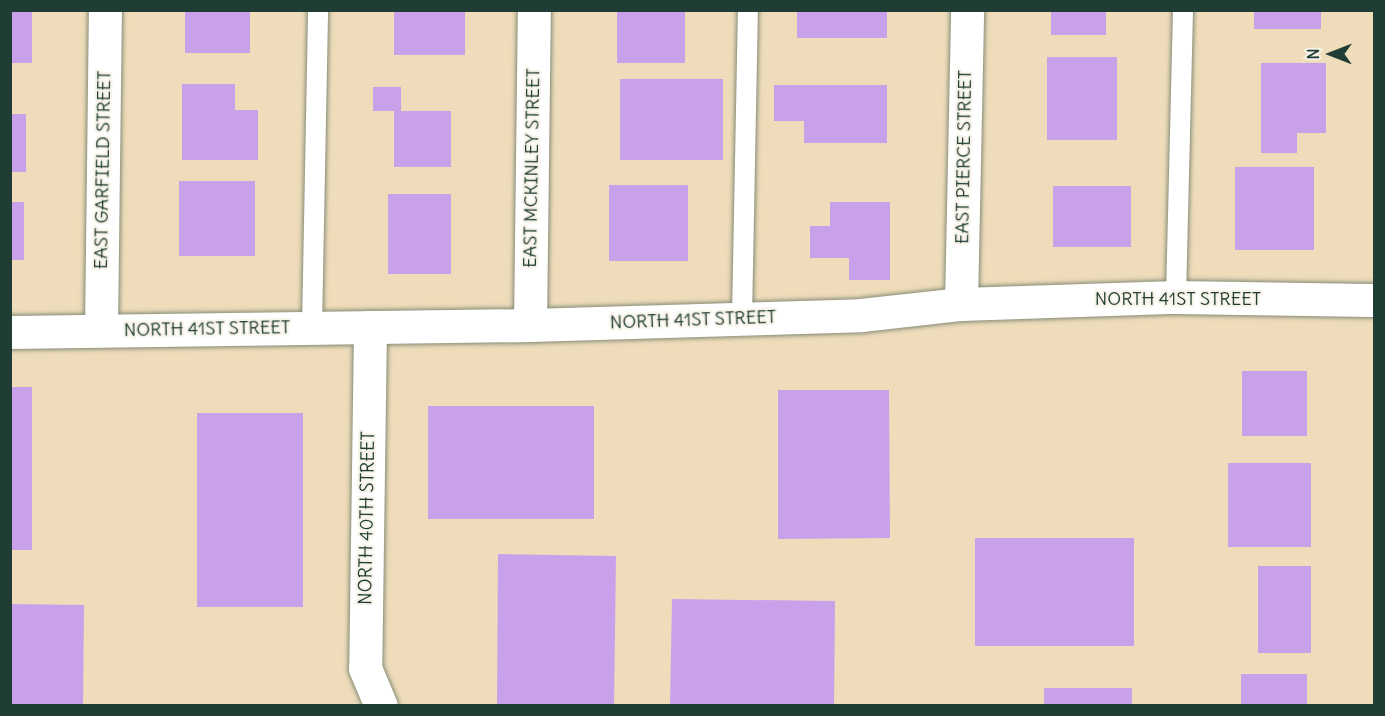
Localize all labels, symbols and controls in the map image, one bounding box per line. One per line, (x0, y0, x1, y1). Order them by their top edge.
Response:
north arrow (1301, 24, 1361, 84)
text: N (1303, 48, 1323, 60)
street label: EAST MCKINLEY STREET (519, 68, 545, 268)
street label: EAST PIERCE STREET (952, 70, 976, 244)
street label: EAST GARFIELD STREET (90, 71, 116, 269)
street label: NORTH 41ST STREET (1095, 288, 1261, 310)
street label: NORTH 41ST STREET (609, 306, 777, 334)
street label: NORTH 41ST STREET (124, 317, 290, 341)
street label: NORTH 40TH STREET (355, 431, 379, 605)

